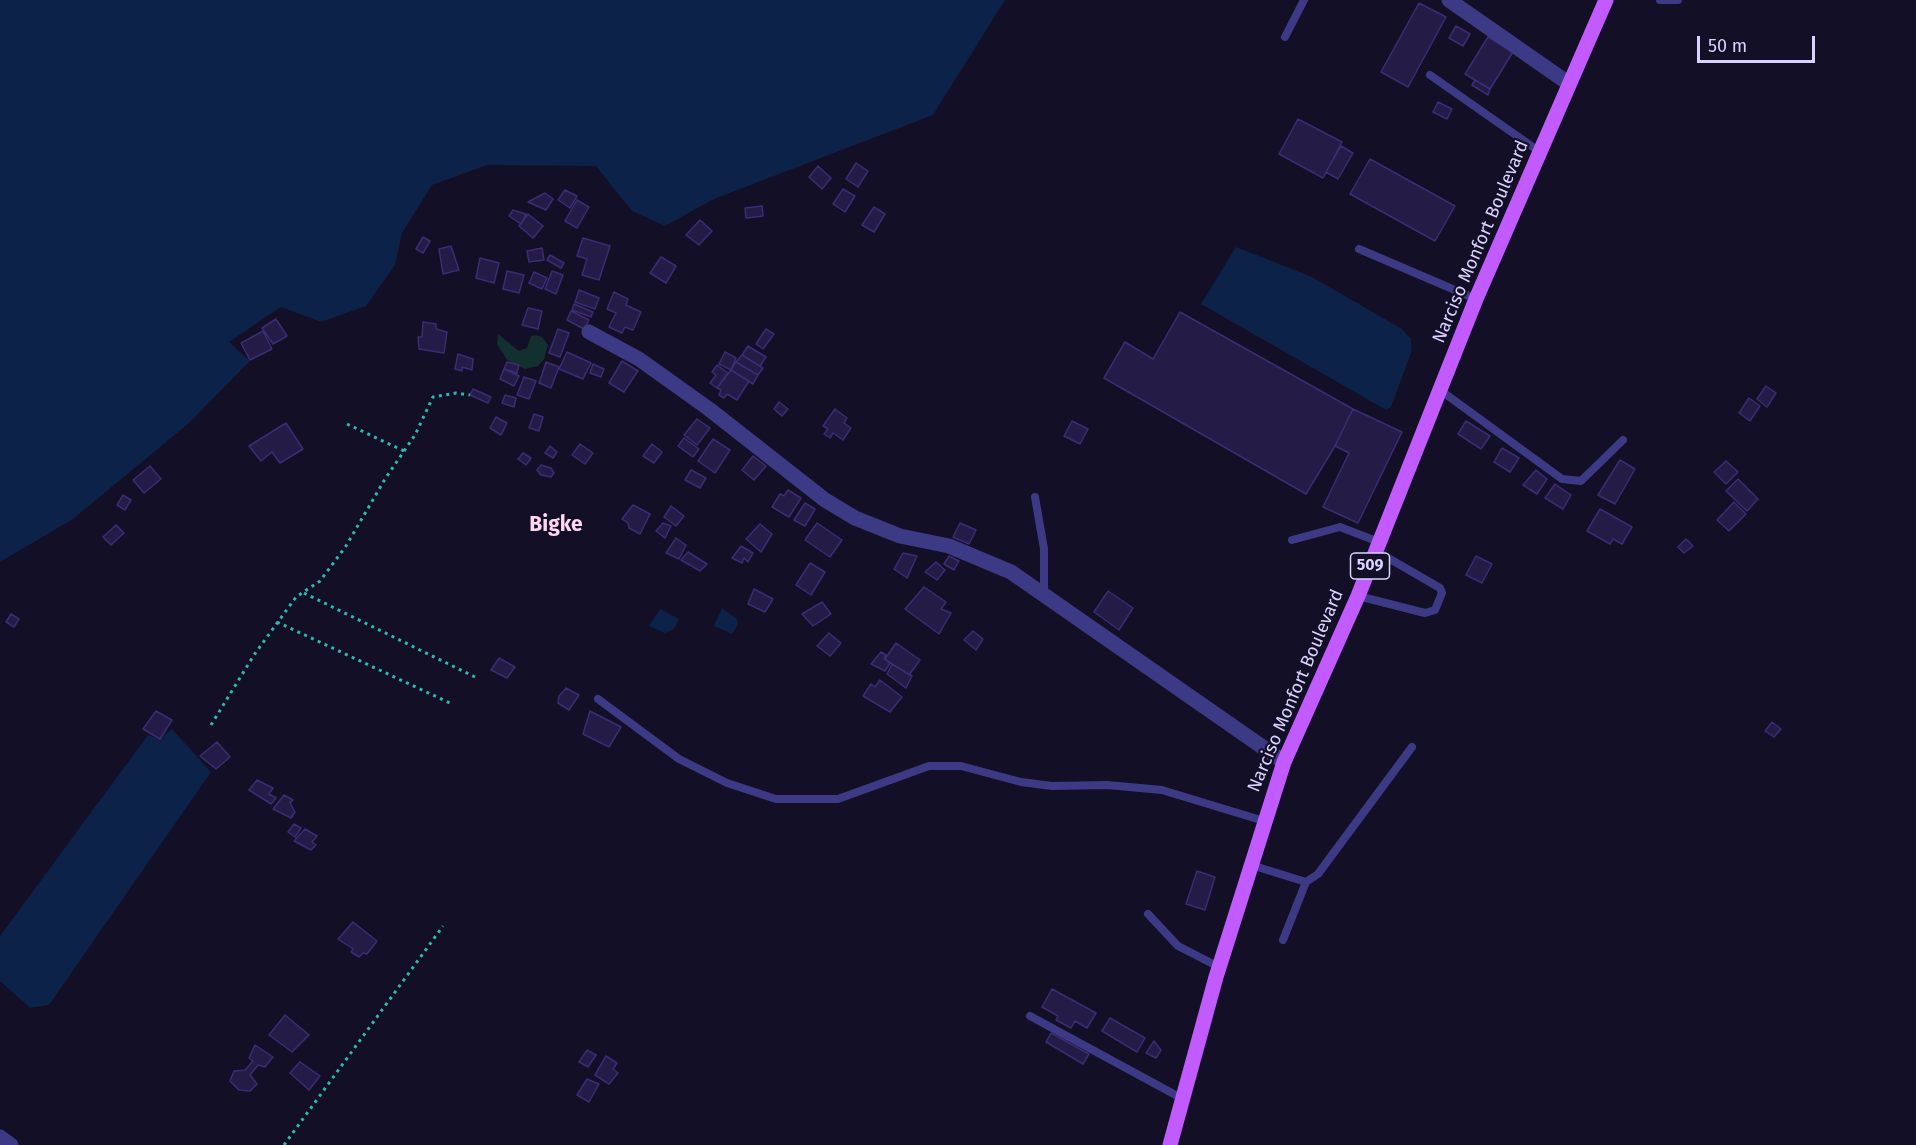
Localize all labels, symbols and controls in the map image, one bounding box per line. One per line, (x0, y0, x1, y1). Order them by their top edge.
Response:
scale bar (1700, 24, 1818, 62)
text: 50 m (1708, 35, 1747, 57)
street label: Narciso Monfort Boulevard (1428, 137, 1534, 347)
district label: Bigke (529, 512, 583, 538)
road number: 509 (1350, 553, 1390, 579)
street label: Narciso Monfort Boulevard (1243, 586, 1349, 796)

